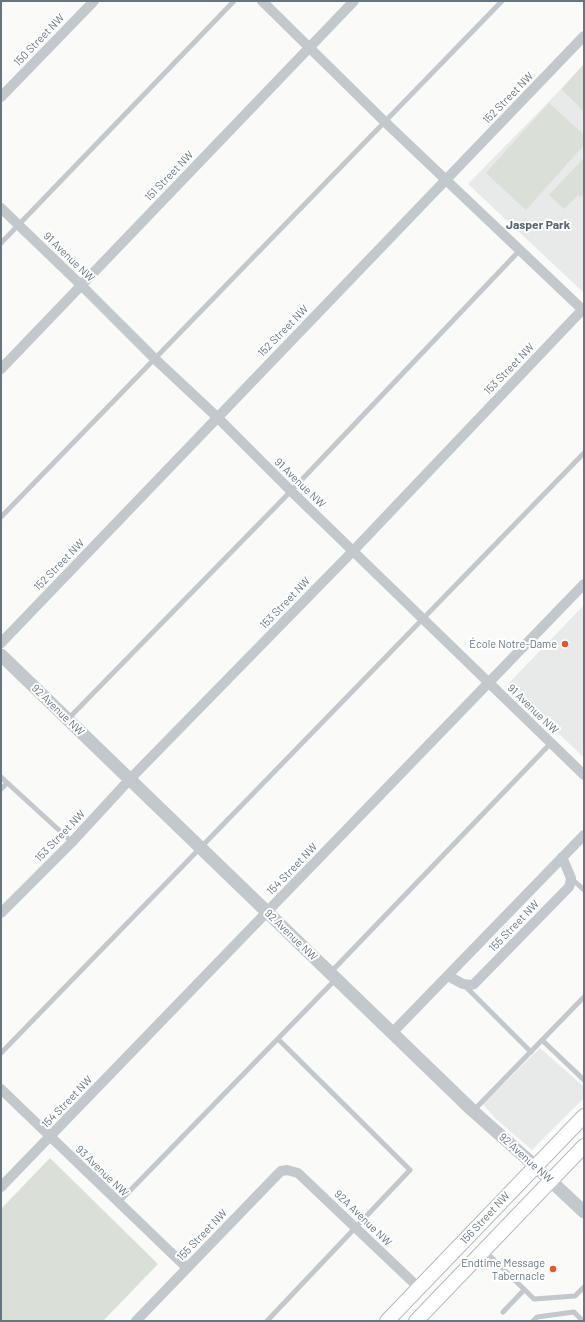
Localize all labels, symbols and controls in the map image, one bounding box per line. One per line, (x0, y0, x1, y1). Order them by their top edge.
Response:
street label: 150 Street NW (11, 11, 67, 69)
street label: 152 Street NW (480, 69, 536, 127)
street label: 151 Street NW (142, 148, 196, 204)
district label: Jasper Park (506, 218, 570, 232)
street label: 91 Avenue NW (41, 229, 97, 285)
street label: 152 Street NW (255, 302, 311, 360)
street label: 153 Street NW (481, 340, 537, 398)
street label: 91 Avenue NW (272, 455, 328, 511)
street label: 152 Street NW (31, 536, 87, 594)
street label: 153 Street NW (257, 574, 313, 632)
place label: École Notre-Dame (469, 637, 557, 651)
marker: École Notre-Dame (560, 639, 570, 649)
street label: 91 Avenue NW (505, 681, 561, 737)
street label: 92 Avenue NW (29, 682, 87, 738)
street label: 153 Street NW (32, 807, 88, 865)
street label: 154 Street NW (264, 840, 320, 898)
street label: 155 Street NW (486, 897, 542, 955)
street label: 92 Avenue NW (262, 907, 320, 963)
street label: 154 Street NW (39, 1073, 95, 1131)
street label: 92 Avenue NW (496, 1130, 556, 1186)
street label: 93 Avenue NW (73, 1143, 131, 1199)
street label: 92A Avenue NW (332, 1187, 394, 1249)
street label: 156 Street NW (457, 1189, 513, 1247)
street label: 155 Street NW (174, 1206, 230, 1264)
place label: Endtime Message Tabernacle (461, 1256, 545, 1282)
marker: Endtime Message Tabernacle (548, 1264, 558, 1274)

